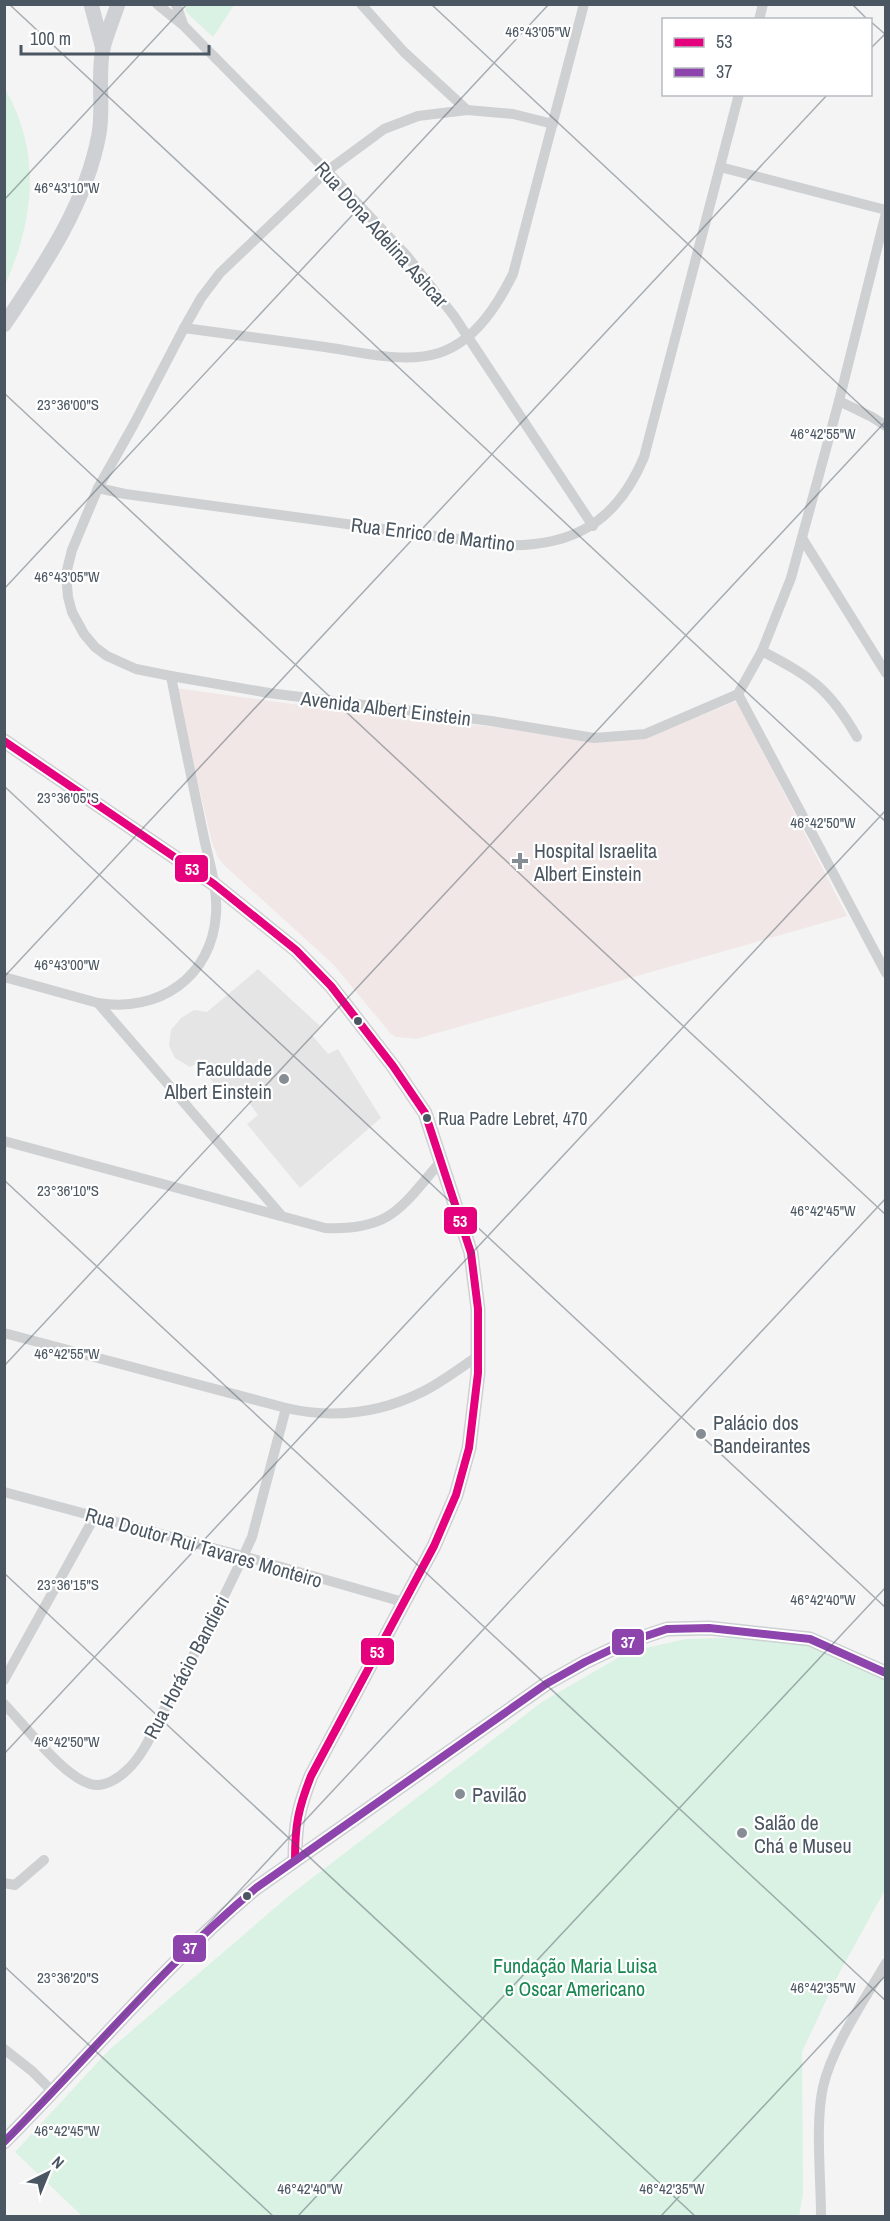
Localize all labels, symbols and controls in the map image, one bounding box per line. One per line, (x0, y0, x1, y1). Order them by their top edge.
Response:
scale bar (21, 18, 208, 56)
legend (662, 18, 872, 96)
text: 46°43'05"W (505, 21, 571, 42)
text: 100 m (30, 26, 71, 51)
text: 53 (716, 29, 732, 54)
text: 37 (716, 59, 732, 84)
street label: Rua Dona Adelina Ashcar (309, 155, 455, 313)
text: 46°43'10"W (34, 177, 100, 198)
text: 23°36'00"S (37, 394, 99, 415)
text: 46°42'55"W (790, 423, 856, 444)
street label: Rua Enrico de Martino (349, 511, 517, 557)
text: 46°43'05"W (34, 566, 100, 587)
street label: Avenida Albert Einstein (298, 684, 473, 732)
text: 23°36'05"S (37, 787, 99, 808)
text: 46°42'50"W (790, 812, 856, 833)
place label: Hospital Israelita Albert Einstein (533, 837, 657, 887)
marker: Hospital Israelita Albert Einstein (511, 852, 529, 870)
line badge: 53 (174, 854, 209, 883)
text: 53 (185, 858, 199, 880)
text: 46°43'00"W (34, 954, 100, 975)
unlabelled marker (352, 1015, 364, 1027)
place label: Faculdade Albert Einstein (163, 1055, 272, 1105)
marker: Faculdade Albert Einstein (277, 1072, 291, 1086)
place label: Rua Padre Lebret, 470 (438, 1106, 587, 1131)
marker: Rua Padre Lebret, 470 (421, 1112, 433, 1124)
text: 23°36'10"S (37, 1180, 99, 1201)
text: 46°42'45"W (790, 1200, 856, 1221)
line badge: 53 (443, 1206, 478, 1235)
text: 53 (453, 1210, 467, 1232)
text: 46°42'55"W (34, 1343, 100, 1364)
place label: Palácio dos Bandeirantes (713, 1409, 811, 1459)
marker: Palácio dos Bandeirantes (694, 1427, 708, 1441)
street label: Rua Doutor Rui Tavares Monteiro (82, 1500, 326, 1594)
text: 23°36'15"S (37, 1574, 99, 1595)
text: 46°42'40"W (790, 1589, 856, 1610)
street label: Rua Horácio Bandieri (137, 1591, 235, 1743)
line badge: 37 (611, 1628, 645, 1656)
text: 37 (621, 1631, 635, 1653)
line badge: 53 (360, 1637, 395, 1666)
text: 53 (370, 1641, 384, 1663)
text: 46°42'50"W (34, 1731, 100, 1752)
place label: Pavilão (472, 1781, 527, 1808)
marker: Pavilão (453, 1787, 467, 1801)
place label: Salão de Chá e Museu (754, 1809, 852, 1859)
marker: Salão de Chá e Museu (735, 1826, 749, 1840)
unlabelled marker (241, 1890, 253, 1902)
line badge: 37 (172, 1934, 207, 1963)
text: 37 (183, 1937, 197, 1959)
park label: Fundação Maria Luisa e Oscar Americano (493, 1952, 657, 2002)
text: 23°36'20"S (37, 1967, 99, 1988)
text: 46°42'35"W (790, 1977, 856, 1998)
text: 46°42'45"W (34, 2120, 100, 2141)
north arrow (18, 2143, 78, 2203)
text: N (47, 2151, 69, 2173)
text: 46°42'40"W (277, 2178, 343, 2199)
text: 46°42'35"W (639, 2178, 705, 2199)

